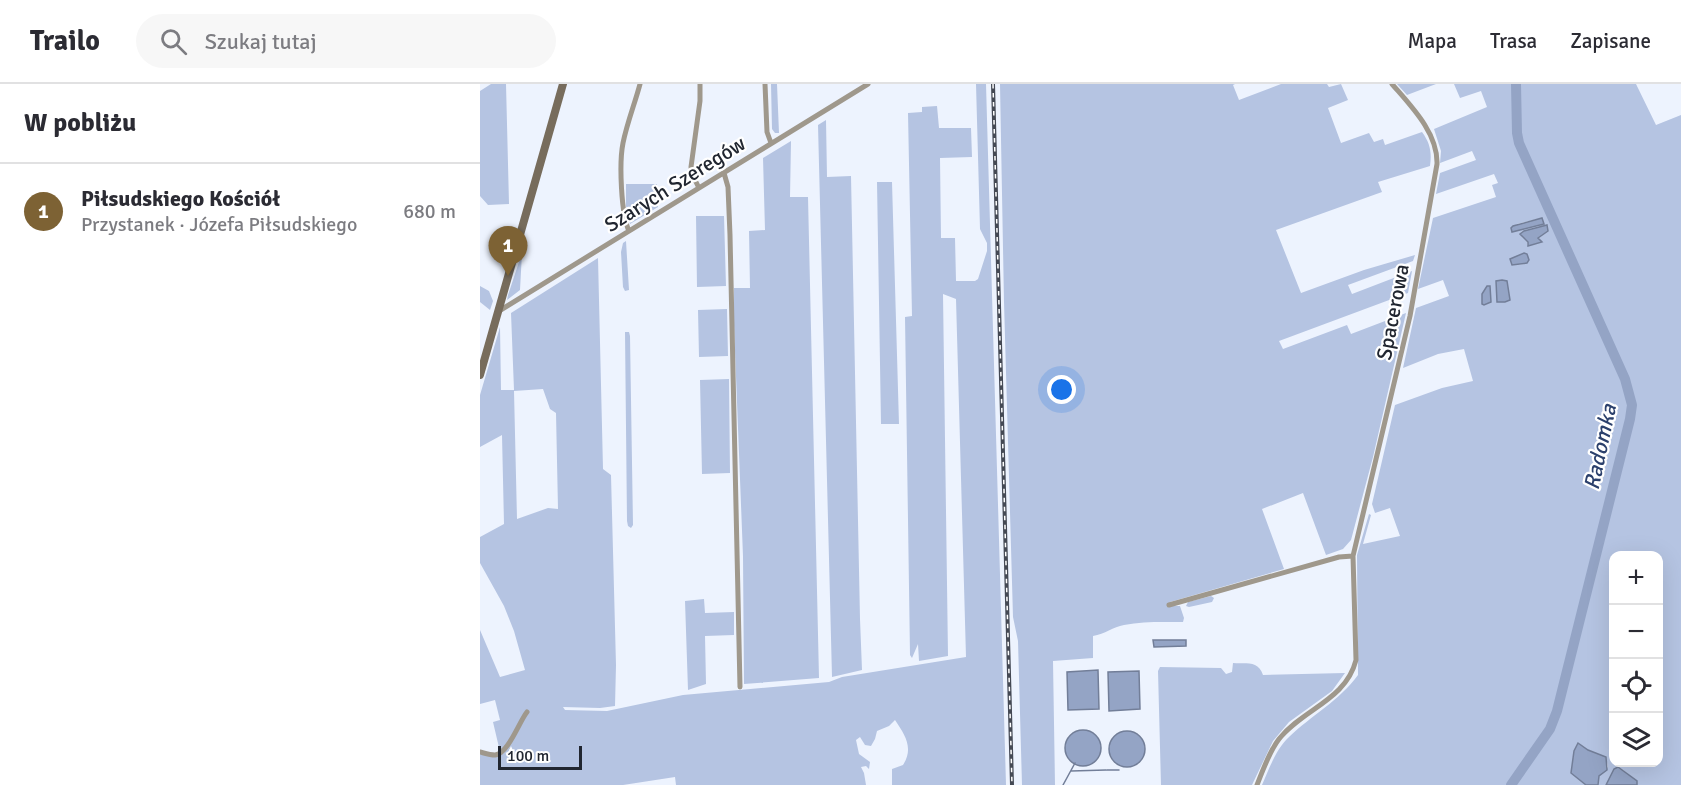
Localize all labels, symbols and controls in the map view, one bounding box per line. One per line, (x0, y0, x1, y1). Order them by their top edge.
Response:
search box (136, 14, 556, 68)
text: Trailo (30, 24, 100, 58)
icon: search (157, 25, 190, 58)
text: Szukaj tutaj (205, 28, 317, 55)
text: Mapa (1407, 28, 1457, 54)
text: Trasa (1490, 28, 1537, 54)
text: Zapisane (1570, 28, 1651, 54)
text: W pobliżu (24, 107, 136, 139)
street label: Szarych Szeregów (600, 130, 750, 238)
text: Piłsudskiego Kościół (81, 185, 280, 212)
text: 1 (38, 199, 49, 224)
text: 680 m (403, 199, 456, 224)
text: Przystanek · Józefa Piłsudskiego (81, 212, 357, 237)
pin: 1 (489, 226, 528, 276)
street label: Spacerowa (1371, 262, 1415, 362)
your location (1047, 375, 1076, 404)
water label: Radomka (1578, 401, 1622, 492)
map controls (1609, 551, 1663, 767)
button: + (1609, 551, 1663, 605)
button: − (1609, 605, 1663, 659)
button: locate (1609, 659, 1663, 713)
button: layers (1609, 713, 1663, 767)
scale bar (498, 743, 582, 770)
text: 100 m (507, 746, 549, 766)

